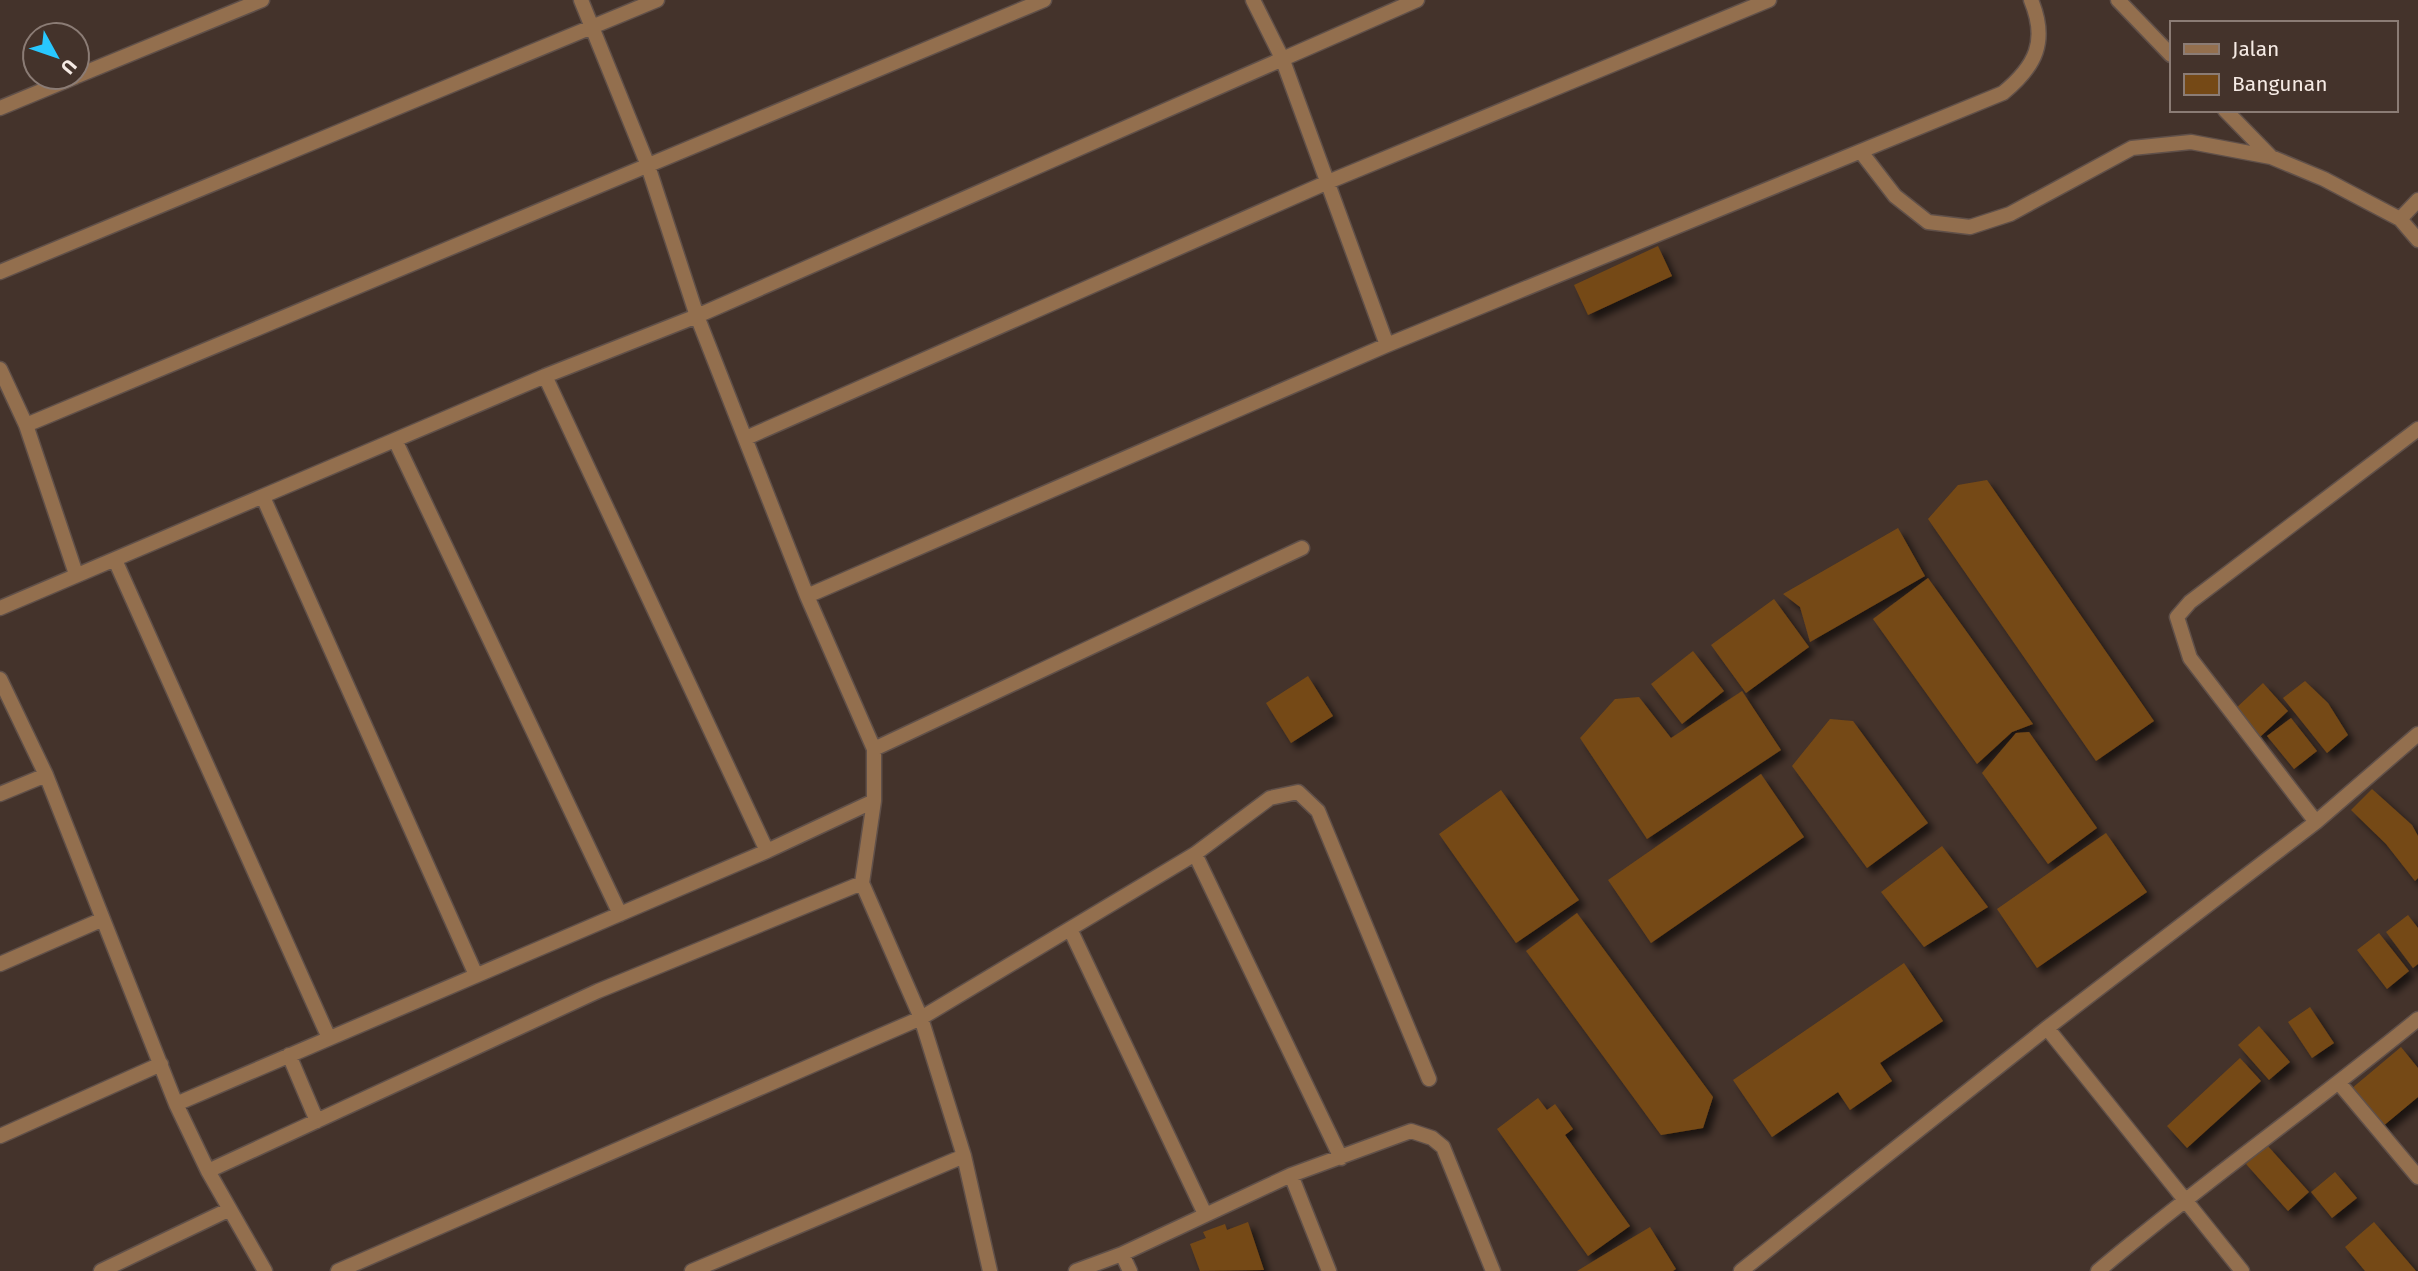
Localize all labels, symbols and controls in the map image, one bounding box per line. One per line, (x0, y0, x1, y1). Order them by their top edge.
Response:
north arrow (21, 21, 91, 91)
legend (2170, 21, 2397, 112)
text: Jalan (2232, 36, 2279, 62)
text: U (56, 54, 81, 79)
text: Bangunan (2232, 71, 2327, 97)

